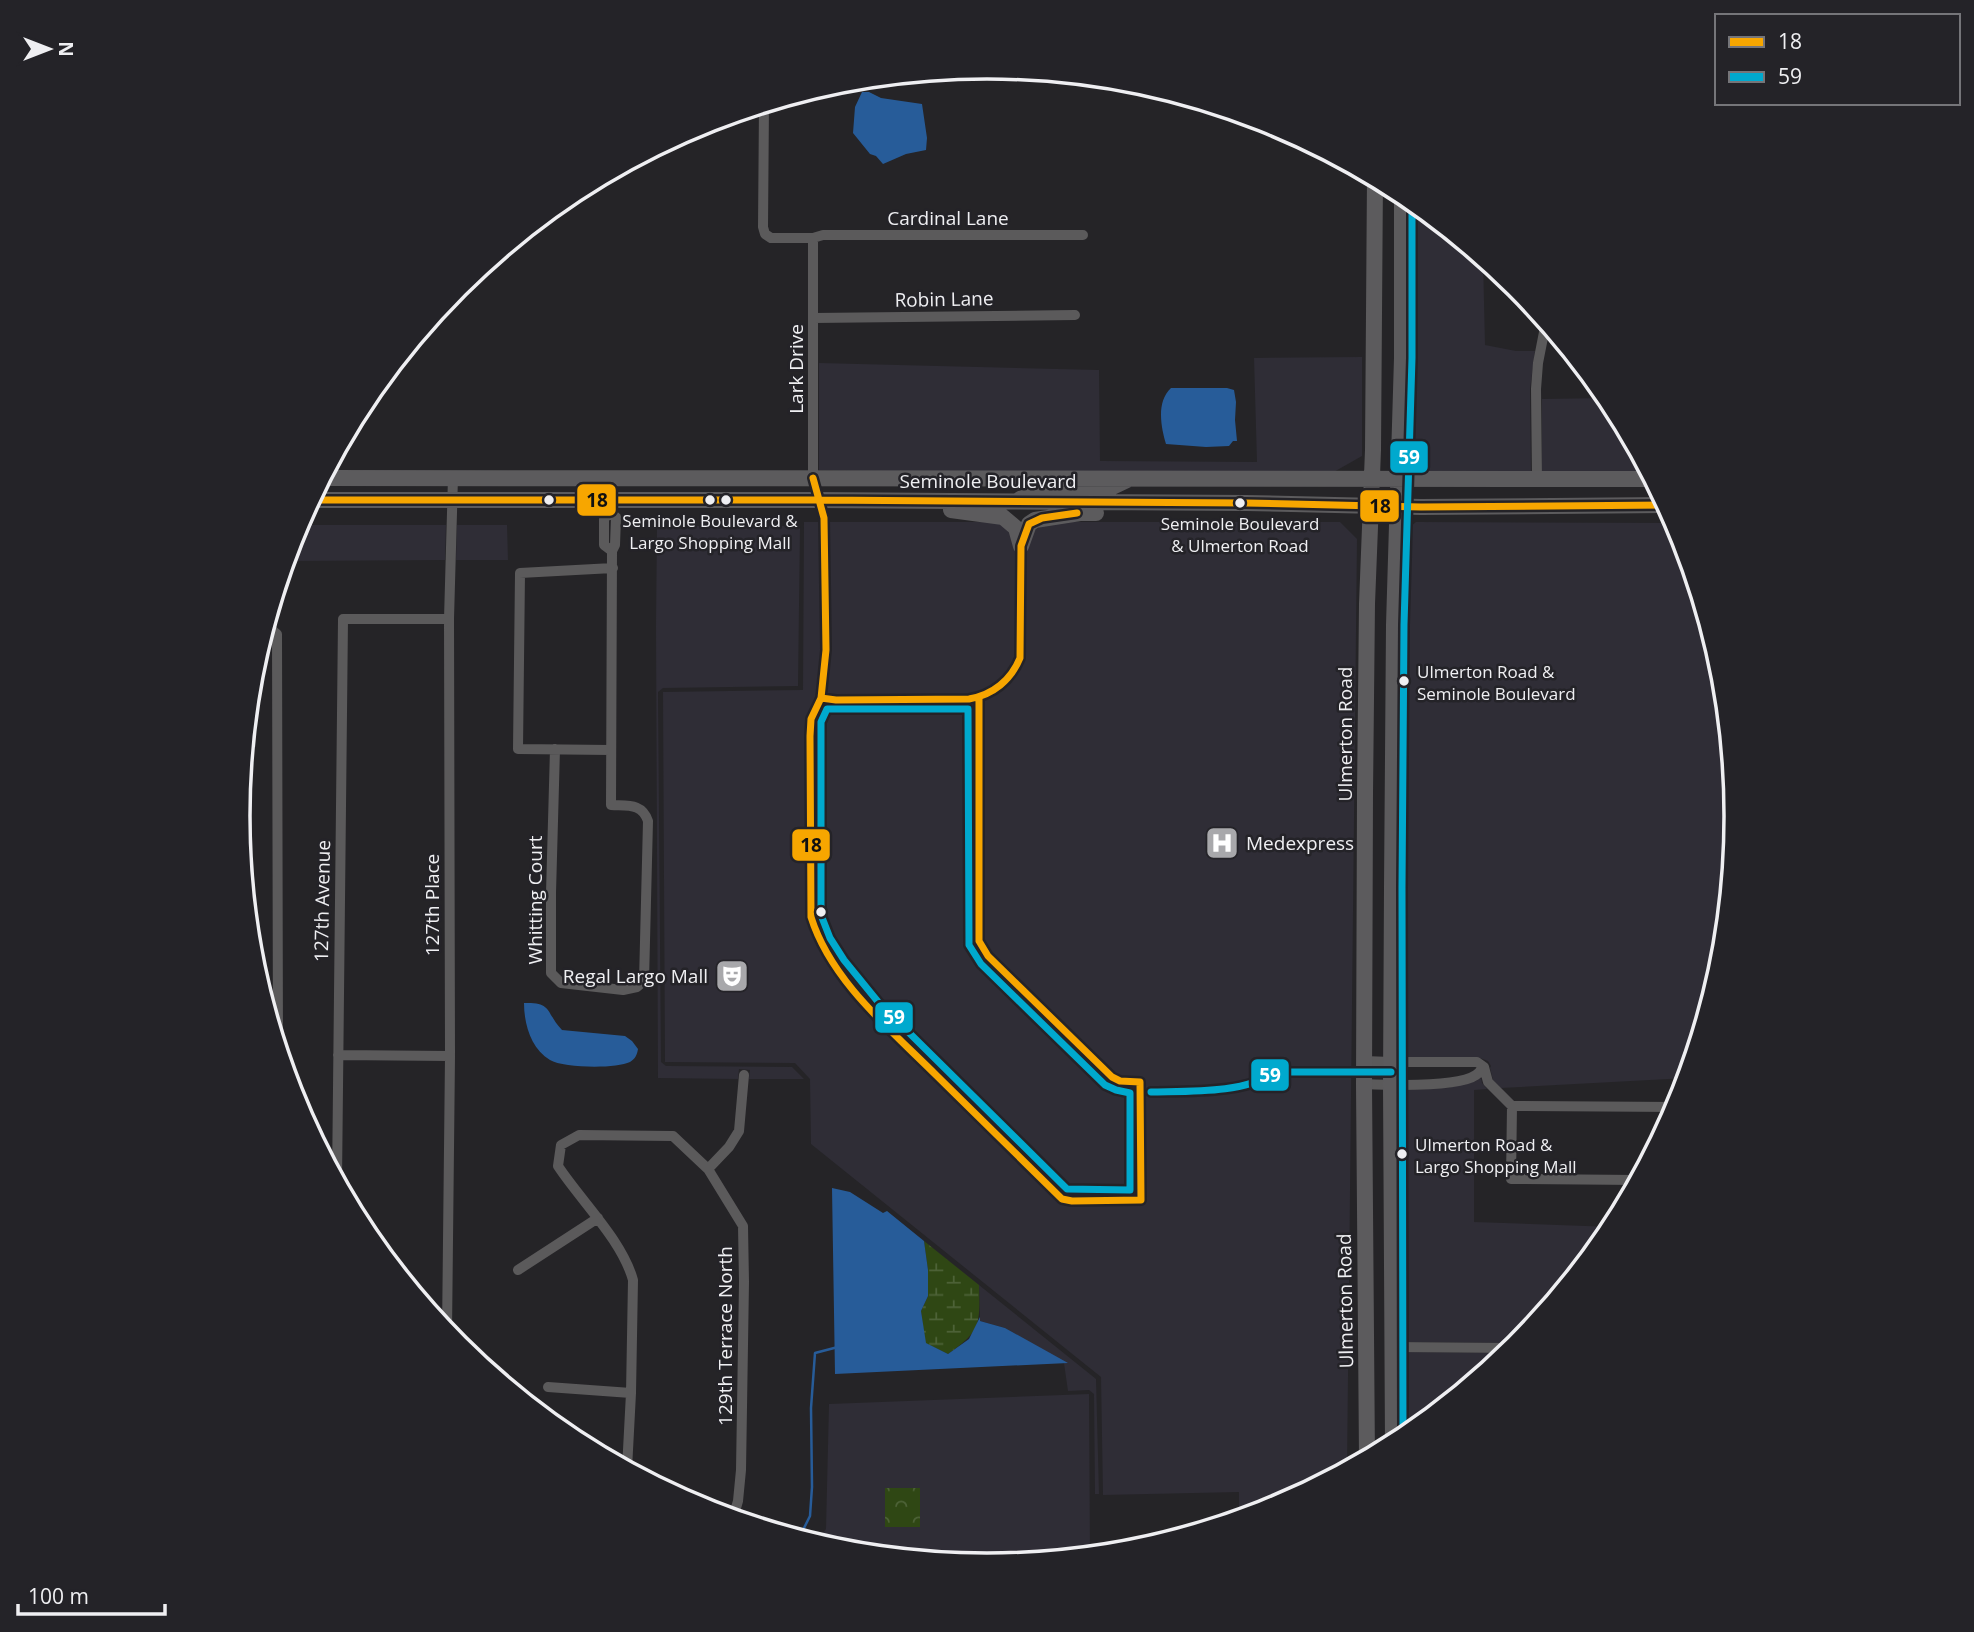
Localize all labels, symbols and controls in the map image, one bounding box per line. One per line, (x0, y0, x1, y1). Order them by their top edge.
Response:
north arrow (14, 14, 84, 84)
legend (1715, 14, 1960, 105)
text: 18 (1778, 27, 1802, 55)
text: N (53, 41, 79, 57)
text: 59 (1778, 62, 1802, 90)
street label: Cardinal Lane (887, 205, 1009, 231)
street label: Robin Lane (894, 285, 994, 313)
street label: Lark Drive (783, 324, 809, 414)
line badge: 59 (1389, 440, 1429, 474)
text: 59 (1398, 444, 1420, 470)
street label: Seminole Boulevard (899, 468, 1077, 494)
line badge: 18 (576, 483, 617, 517)
text: 18 (586, 487, 608, 513)
line badge: 18 (1359, 489, 1400, 523)
unlabelled marker (542, 493, 556, 507)
marker: Seminole Boulevard & Largo Shopping Mall (703, 493, 717, 507)
unlabelled marker (719, 493, 733, 507)
text: 18 (1369, 493, 1391, 519)
marker: Seminole Boulevard & Ulmerton Road (1233, 496, 1247, 510)
place label: Seminole Boulevard & Largo Shopping Mall (622, 509, 798, 554)
place label: Seminole Boulevard & Ulmerton Road (1161, 512, 1319, 557)
place label: Ulmerton Road & Seminole Boulevard (1417, 660, 1576, 705)
street label: Ulmerton Road (1332, 667, 1358, 801)
marker: Ulmerton Road & Seminole Boulevard (1397, 674, 1411, 688)
hospital icon: Medexpress (1203, 824, 1241, 862)
line badge: 18 (791, 828, 831, 862)
place label: Medexpress (1246, 830, 1354, 856)
text: 18 (800, 832, 822, 858)
street label: Whitting Court (522, 835, 548, 964)
street label: 127th Avenue (308, 840, 336, 962)
street label: 127th Place (419, 854, 445, 956)
unlabelled marker (814, 905, 828, 919)
theatre icon: Regal Largo Mall (713, 957, 751, 995)
place label: Regal Largo Mall (563, 963, 708, 989)
line badge: 59 (874, 1001, 914, 1034)
text: 59 (883, 1004, 905, 1030)
line badge: 59 (1250, 1058, 1290, 1092)
text: 59 (1259, 1062, 1281, 1088)
place label: Ulmerton Road & Largo Shopping Mall (1415, 1133, 1577, 1178)
marker: Ulmerton Road & Largo Shopping Mall (1395, 1147, 1409, 1161)
street label: Ulmerton Road (1331, 1233, 1359, 1369)
street label: 129th Terrace North (712, 1246, 738, 1426)
scale bar (18, 1572, 164, 1616)
text: 100 m (28, 1582, 89, 1610)

